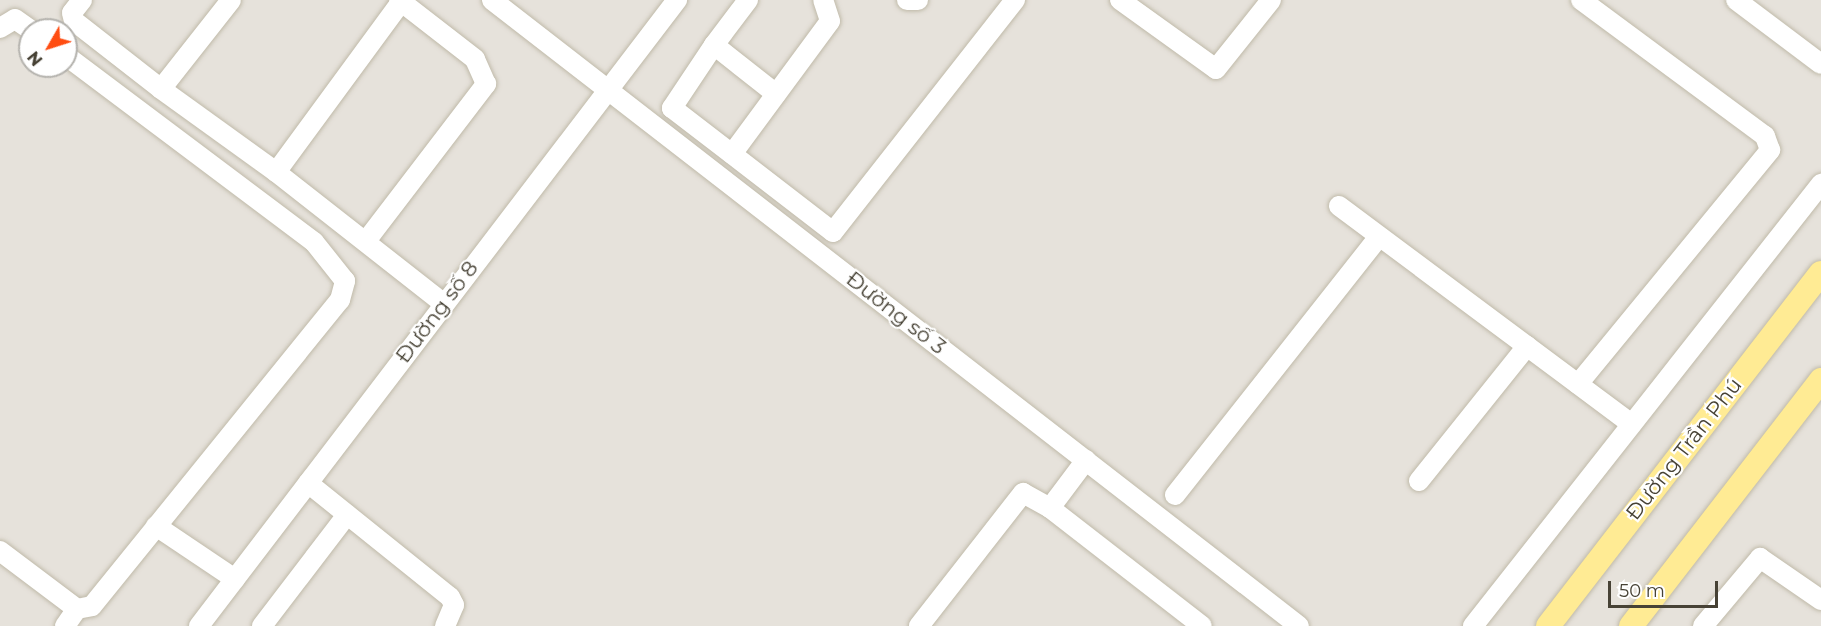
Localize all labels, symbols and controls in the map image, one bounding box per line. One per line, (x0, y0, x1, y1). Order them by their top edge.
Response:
north arrow (18, 18, 78, 78)
text: N (24, 47, 47, 69)
street label: Đường số 8 (391, 256, 483, 368)
street label: Đường số 3 (841, 266, 951, 360)
street label: Đường Trần Phú (1621, 373, 1747, 525)
scale bar (1611, 569, 1720, 607)
text: 50 m (1619, 580, 1665, 602)

